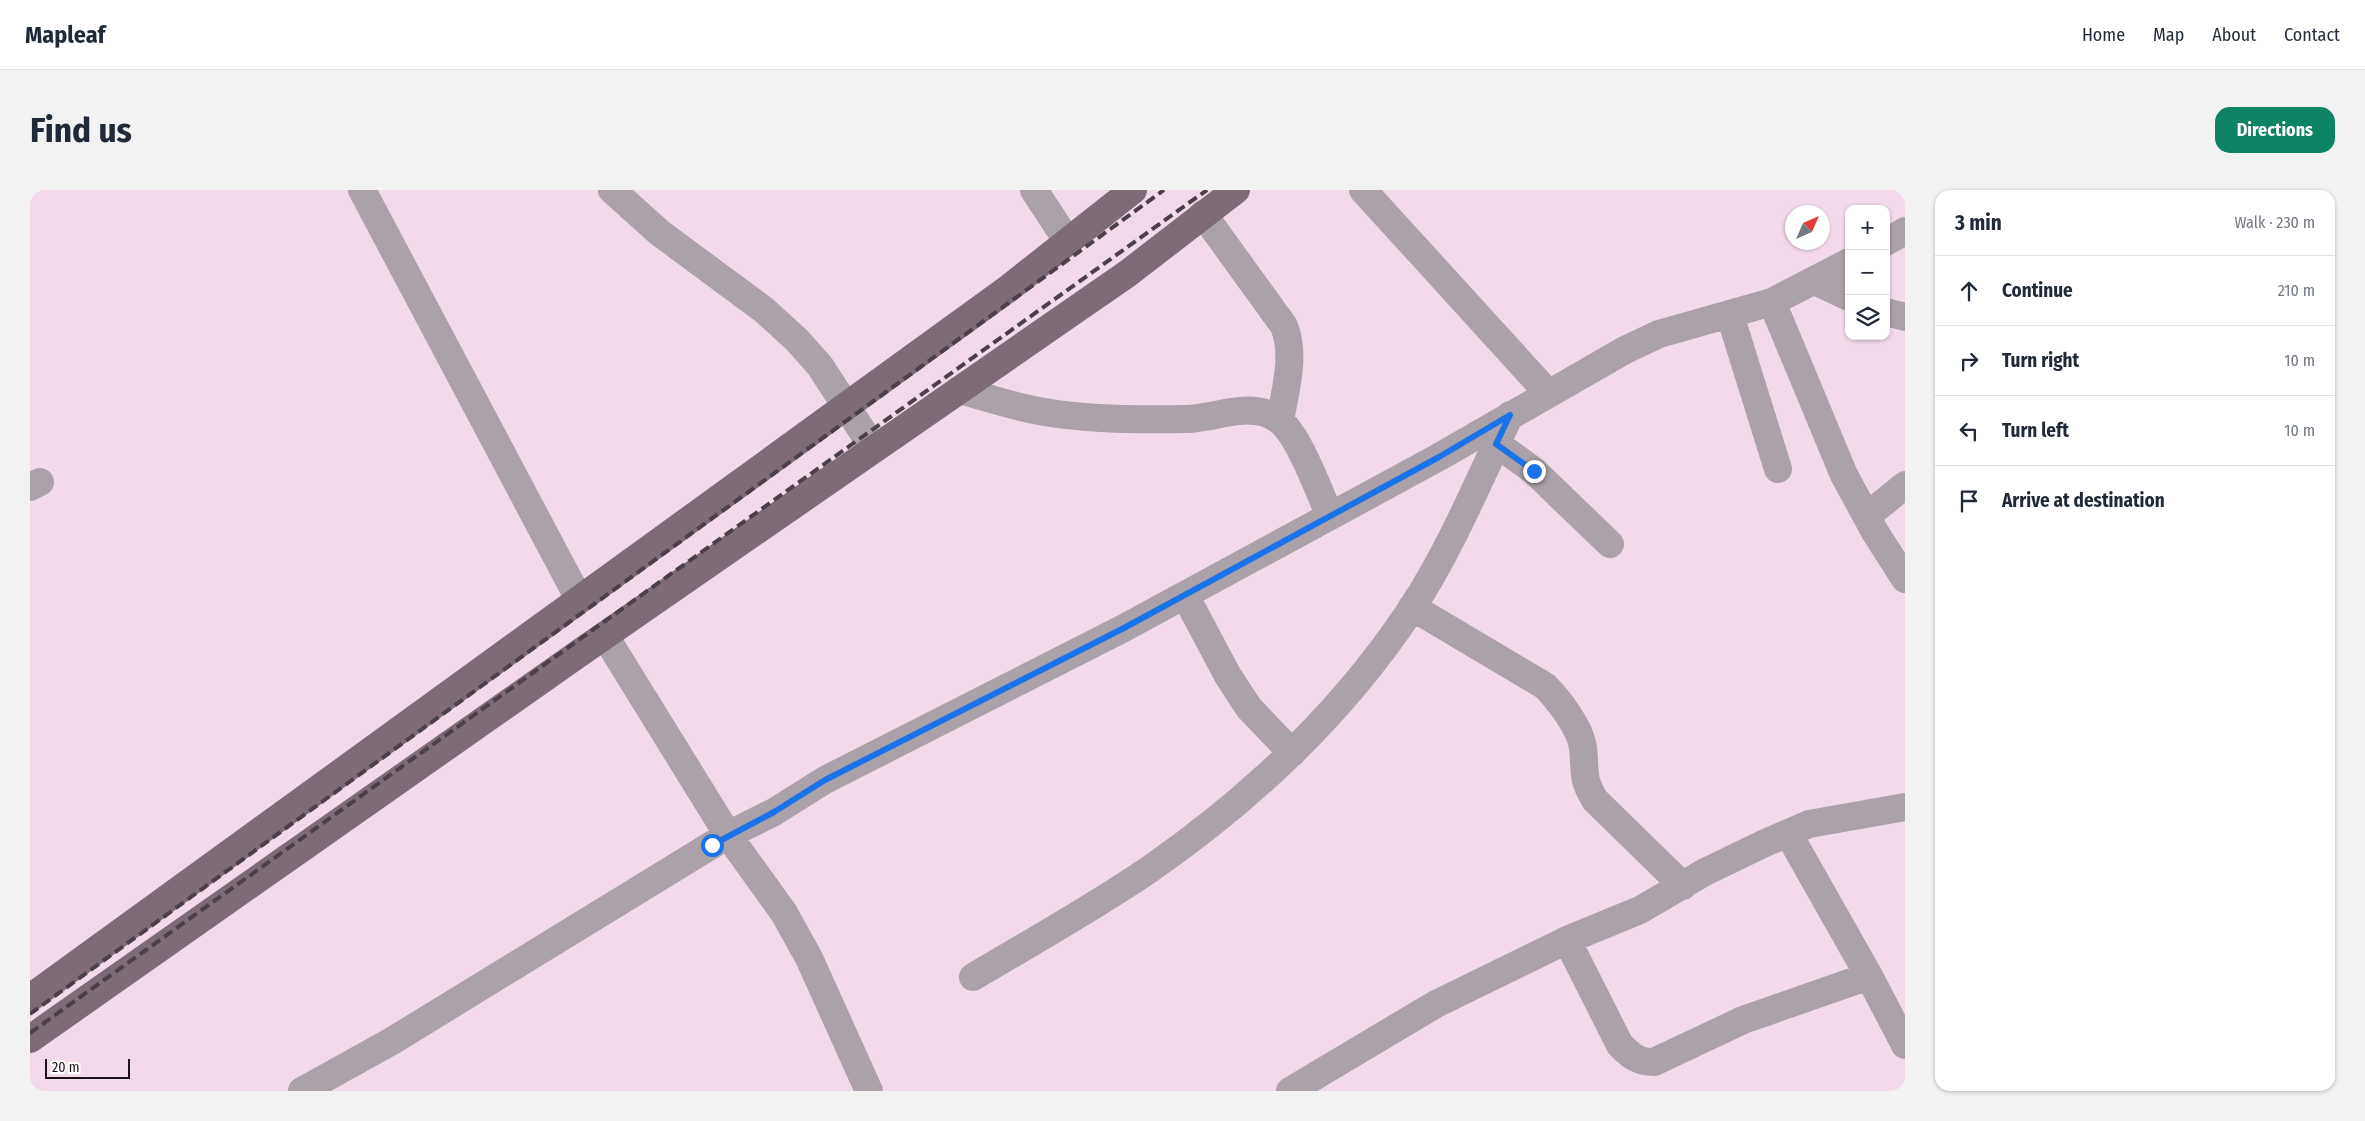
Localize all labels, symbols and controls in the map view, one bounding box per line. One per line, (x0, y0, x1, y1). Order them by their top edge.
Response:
text: Mapleaf (25, 21, 105, 49)
text: Home (2082, 24, 2125, 46)
text: Map (2153, 24, 2184, 46)
text: About (2212, 24, 2256, 46)
text: Contact (2284, 24, 2340, 46)
button: Directions (2215, 107, 2335, 153)
text: Find us (30, 109, 132, 151)
north arrow (1785, 205, 1830, 250)
map controls (1845, 205, 1890, 340)
button: + (1845, 205, 1890, 250)
text: 3 min (1955, 210, 2002, 236)
text: Walk · 230 m (2235, 213, 2315, 232)
button: − (1845, 250, 1890, 295)
icon: ahead (1955, 277, 1983, 305)
text: Continue (2002, 279, 2073, 302)
text: 210 m (2278, 281, 2315, 300)
button: layers (1845, 295, 1890, 340)
icon: right (1955, 347, 1983, 375)
text: Turn right (2002, 349, 2079, 372)
text: 10 m (2284, 351, 2315, 370)
icon: left (1955, 417, 1983, 445)
text: Turn left (2002, 419, 2069, 442)
text: 10 m (2284, 421, 2315, 440)
route end (1523, 460, 1546, 483)
icon: arrive (1955, 487, 1983, 515)
text: Arrive at destination (2002, 489, 2165, 512)
route start (701, 834, 724, 857)
scale bar (45, 1056, 130, 1079)
text: 20 m (52, 1059, 80, 1076)

